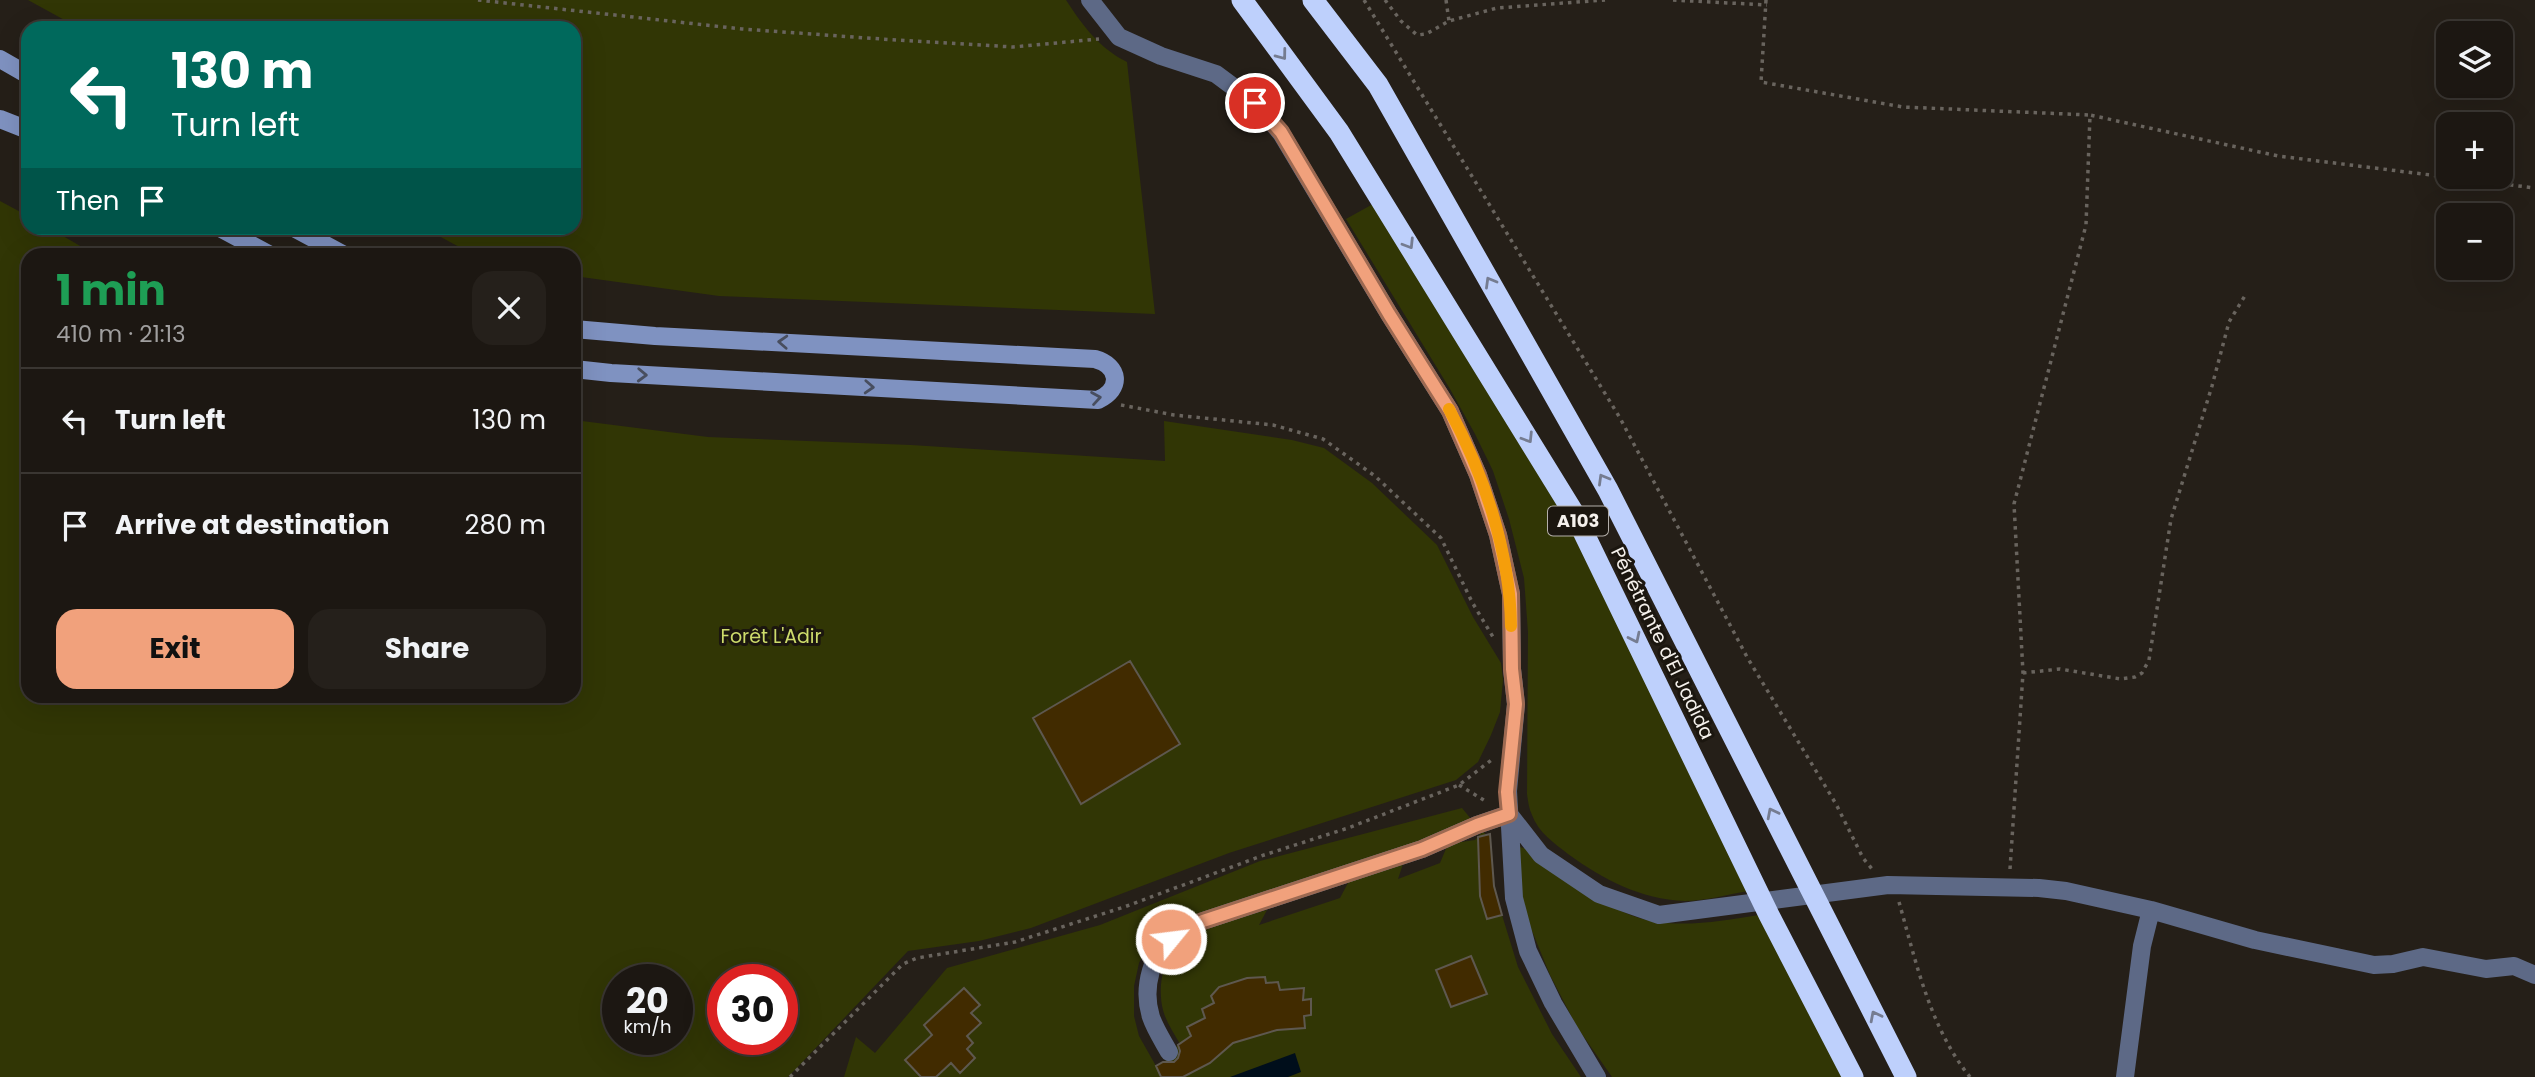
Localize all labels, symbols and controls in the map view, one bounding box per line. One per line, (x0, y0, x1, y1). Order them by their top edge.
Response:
map controls (2436, 21, 2513, 280)
button: layers (2436, 21, 2513, 98)
text: 130 m (171, 37, 313, 105)
one-way arrow (1274, 47, 1287, 60)
icon: left (56, 49, 147, 140)
pin (1225, 73, 1285, 133)
icon: arrive (1236, 84, 1274, 122)
text: Turn left (171, 102, 300, 147)
button: + (2436, 112, 2513, 189)
icon: arrive (133, 182, 171, 220)
text: Then (56, 183, 119, 219)
button: − (2436, 203, 2513, 280)
one-way arrow (1400, 236, 1413, 249)
text: 1 min (56, 261, 166, 320)
button: close (472, 271, 546, 345)
one-way arrow (1485, 276, 1498, 289)
text: 410 m · 21:13 (56, 318, 186, 350)
one-way arrow (777, 335, 788, 350)
one-way arrow (637, 367, 648, 382)
one-way arrow (864, 380, 875, 395)
one-way arrow (1090, 390, 1101, 405)
icon: left (56, 402, 94, 440)
text: Turn left (115, 402, 226, 438)
text: 130 m (472, 402, 546, 438)
one-way arrow (1519, 430, 1532, 443)
one-way arrow (1598, 474, 1611, 487)
road number: A103 (1548, 506, 1608, 536)
icon: arrive (56, 507, 94, 545)
text: Arrive at destination (115, 507, 390, 543)
text: 280 m (465, 507, 546, 543)
street label: Pénétrante d'El Jadida (1604, 542, 1721, 744)
button: Exit (56, 609, 294, 689)
button: Share (308, 609, 546, 689)
park label: Forêt L'Adir (720, 623, 822, 650)
one-way arrow (1627, 631, 1641, 643)
one-way arrow (1767, 808, 1781, 820)
position arrow (1134, 902, 1208, 976)
speed limit sign: 30 (707, 964, 798, 1055)
text: 20 (626, 976, 669, 1025)
one-way arrow (1869, 1011, 1883, 1023)
text: km/h (624, 1014, 671, 1039)

